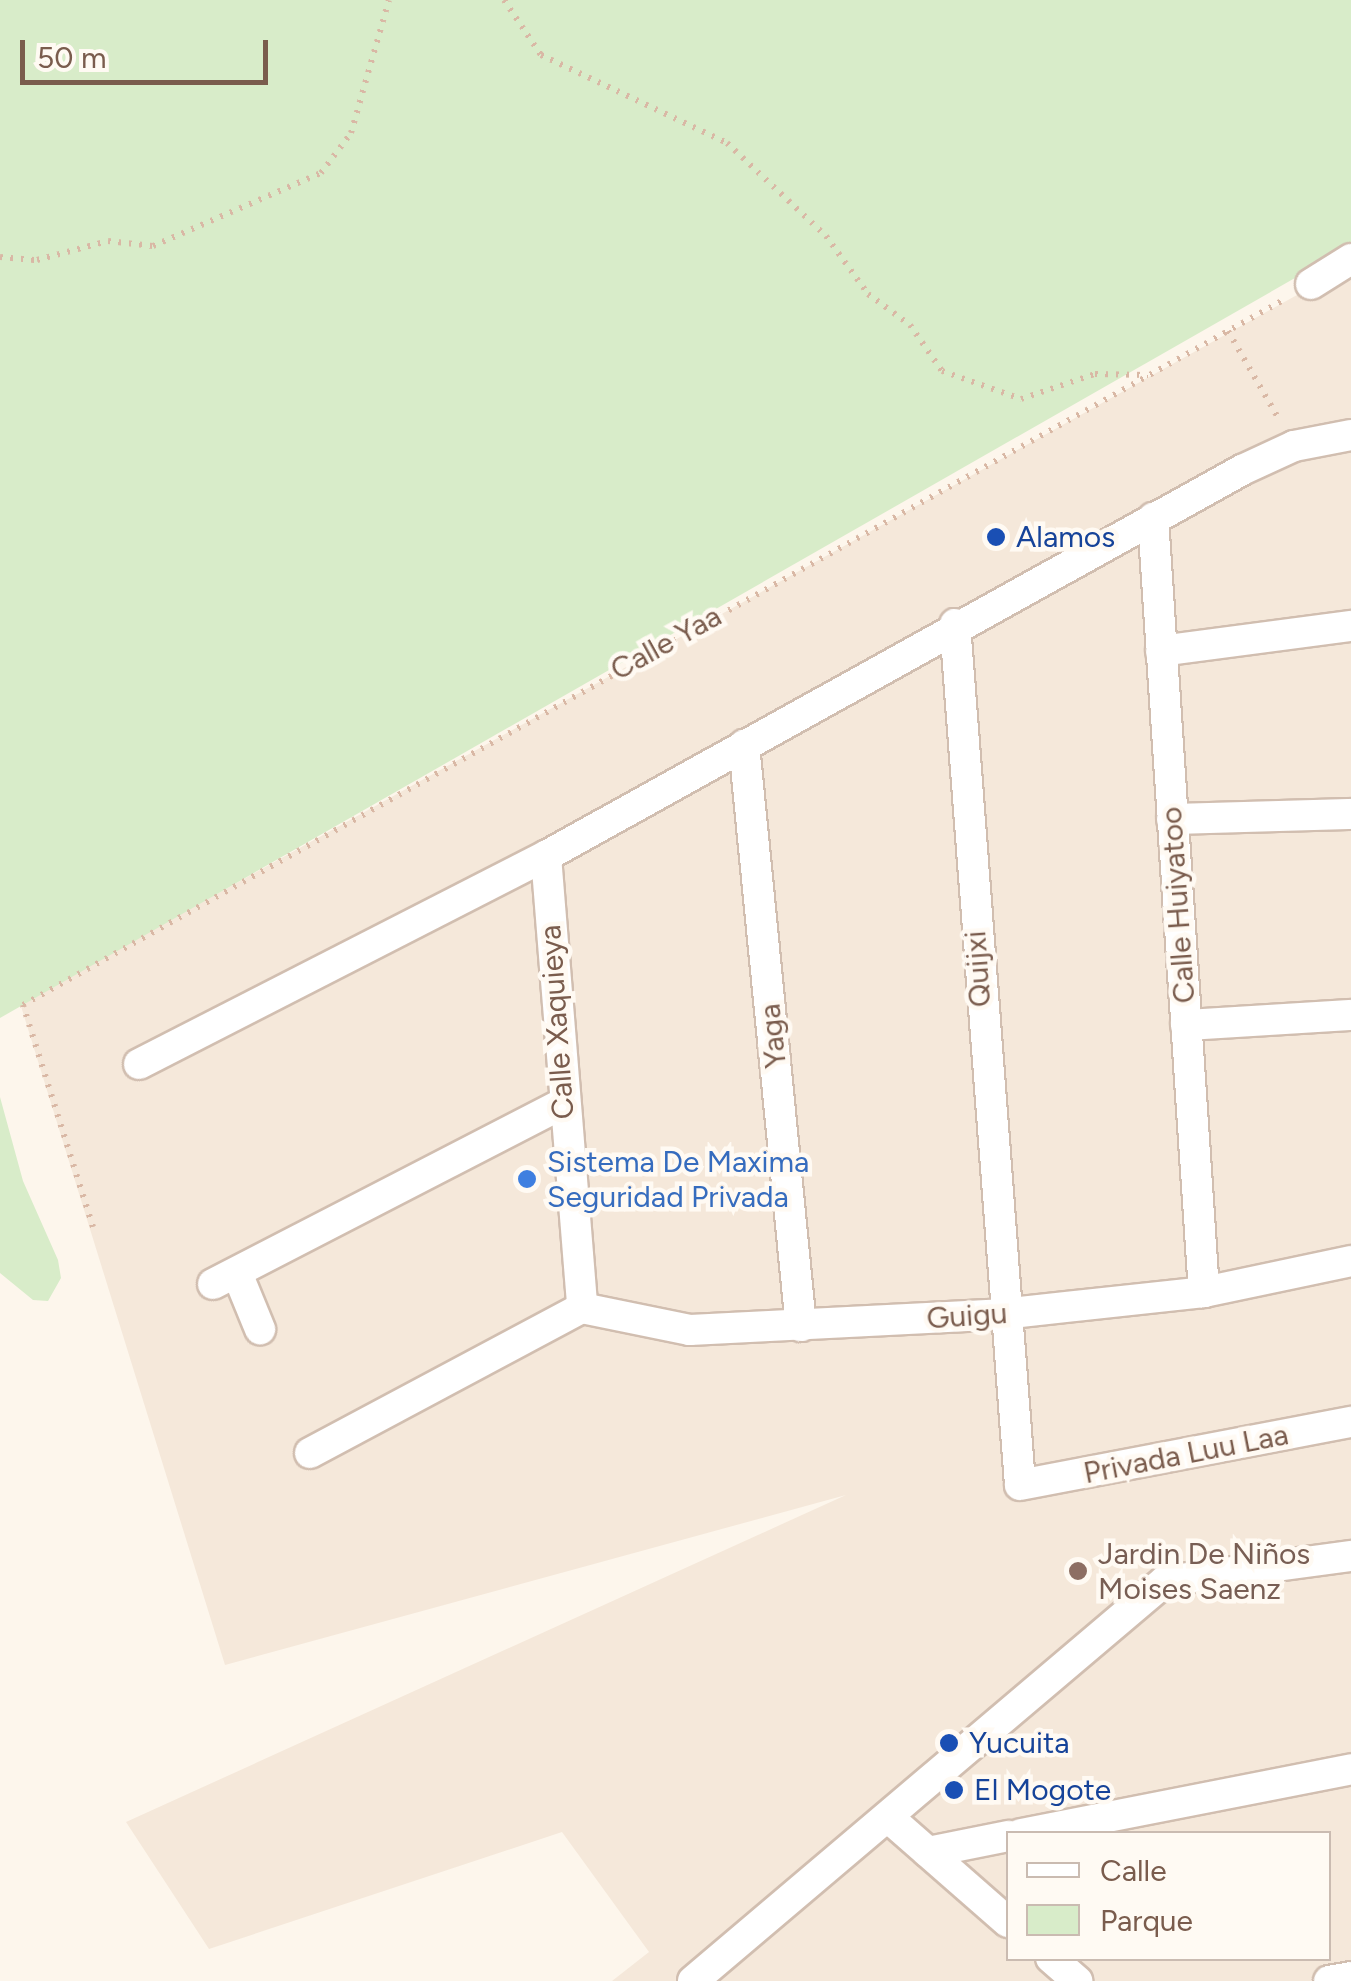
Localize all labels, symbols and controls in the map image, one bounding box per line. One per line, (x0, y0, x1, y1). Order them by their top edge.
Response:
scale bar (25, 20, 272, 82)
text: 50 m (37, 39, 106, 76)
place label: Alamos (1016, 519, 1115, 555)
marker: Alamos (985, 526, 1007, 548)
street label: Calle Yaa (604, 598, 728, 688)
street label: Calle Huiyatoo (1153, 806, 1203, 1004)
street label: Calle Xaquieya (532, 924, 582, 1120)
street label: Quijxi (957, 930, 999, 1008)
street label: Yaga (752, 1002, 794, 1070)
place label: Sistema De Maxima Seguridad Privada (547, 1144, 809, 1214)
marker: Sistema De Maxima Seguridad Privada (516, 1168, 538, 1190)
street label: Guigu (925, 1295, 1009, 1337)
street label: Privada Luu Laa (1081, 1416, 1291, 1492)
place label: Jardin De Niños Moises Saenz (1098, 1536, 1310, 1606)
marker: Jardin De Niños Moises Saenz (1067, 1560, 1089, 1582)
place label: Yucuita (969, 1725, 1070, 1761)
marker: Yucuita (938, 1732, 960, 1754)
place label: El Mogote (974, 1772, 1111, 1808)
marker: El Mogote (943, 1779, 965, 1801)
legend (1006, 1831, 1331, 1961)
text: Calle (1100, 1852, 1167, 1889)
text: Parque (1100, 1902, 1193, 1939)

